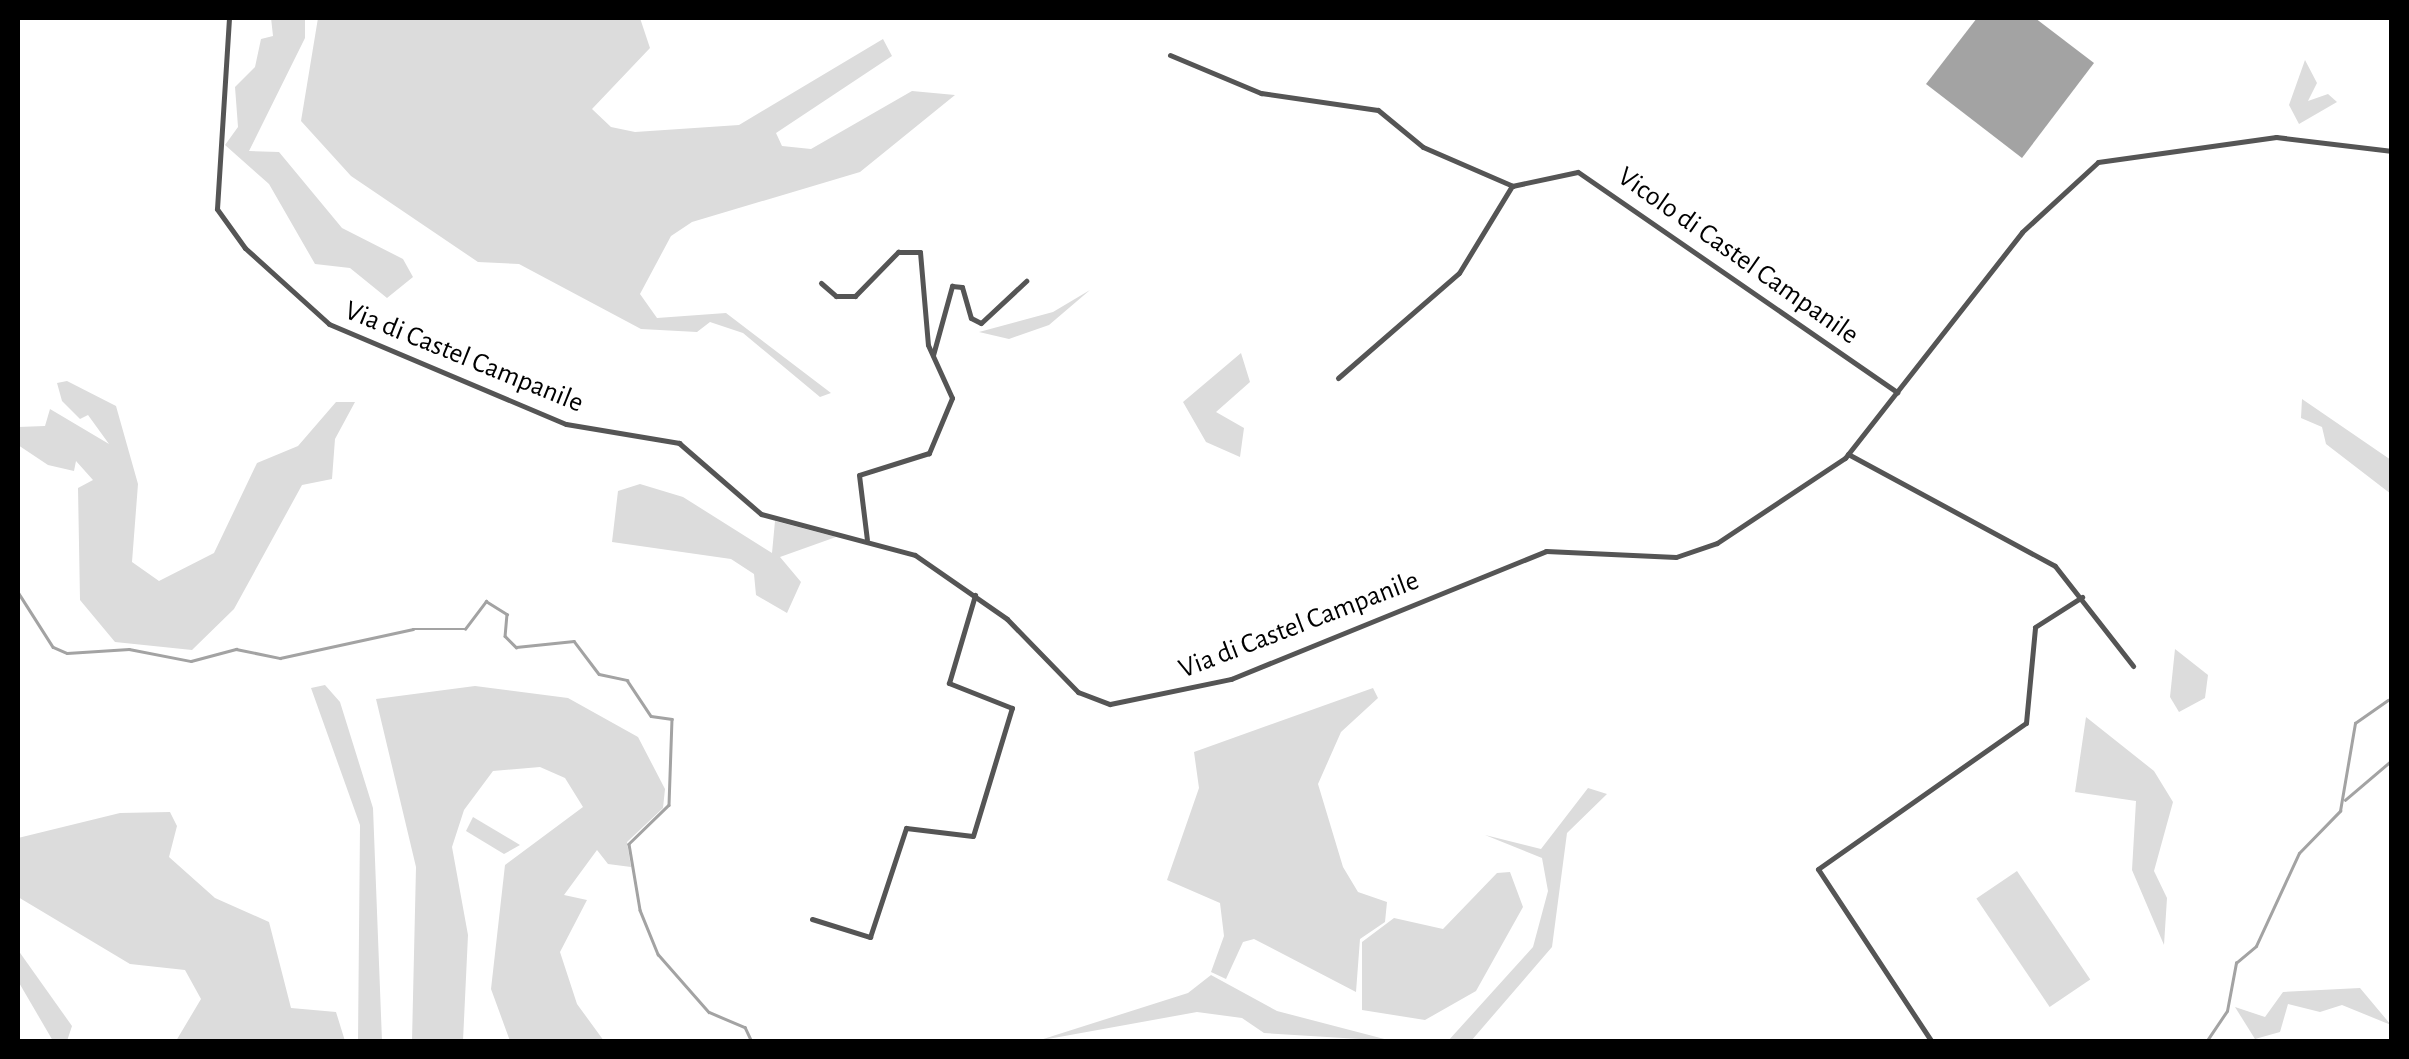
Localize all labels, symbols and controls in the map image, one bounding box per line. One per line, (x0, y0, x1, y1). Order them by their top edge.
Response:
street label: Vicolo di Castel Campanile (1611, 160, 1865, 352)
street label: Via di Castel Campanile (340, 294, 588, 420)
street label: Via di Castel Campanile (1174, 564, 1424, 686)

